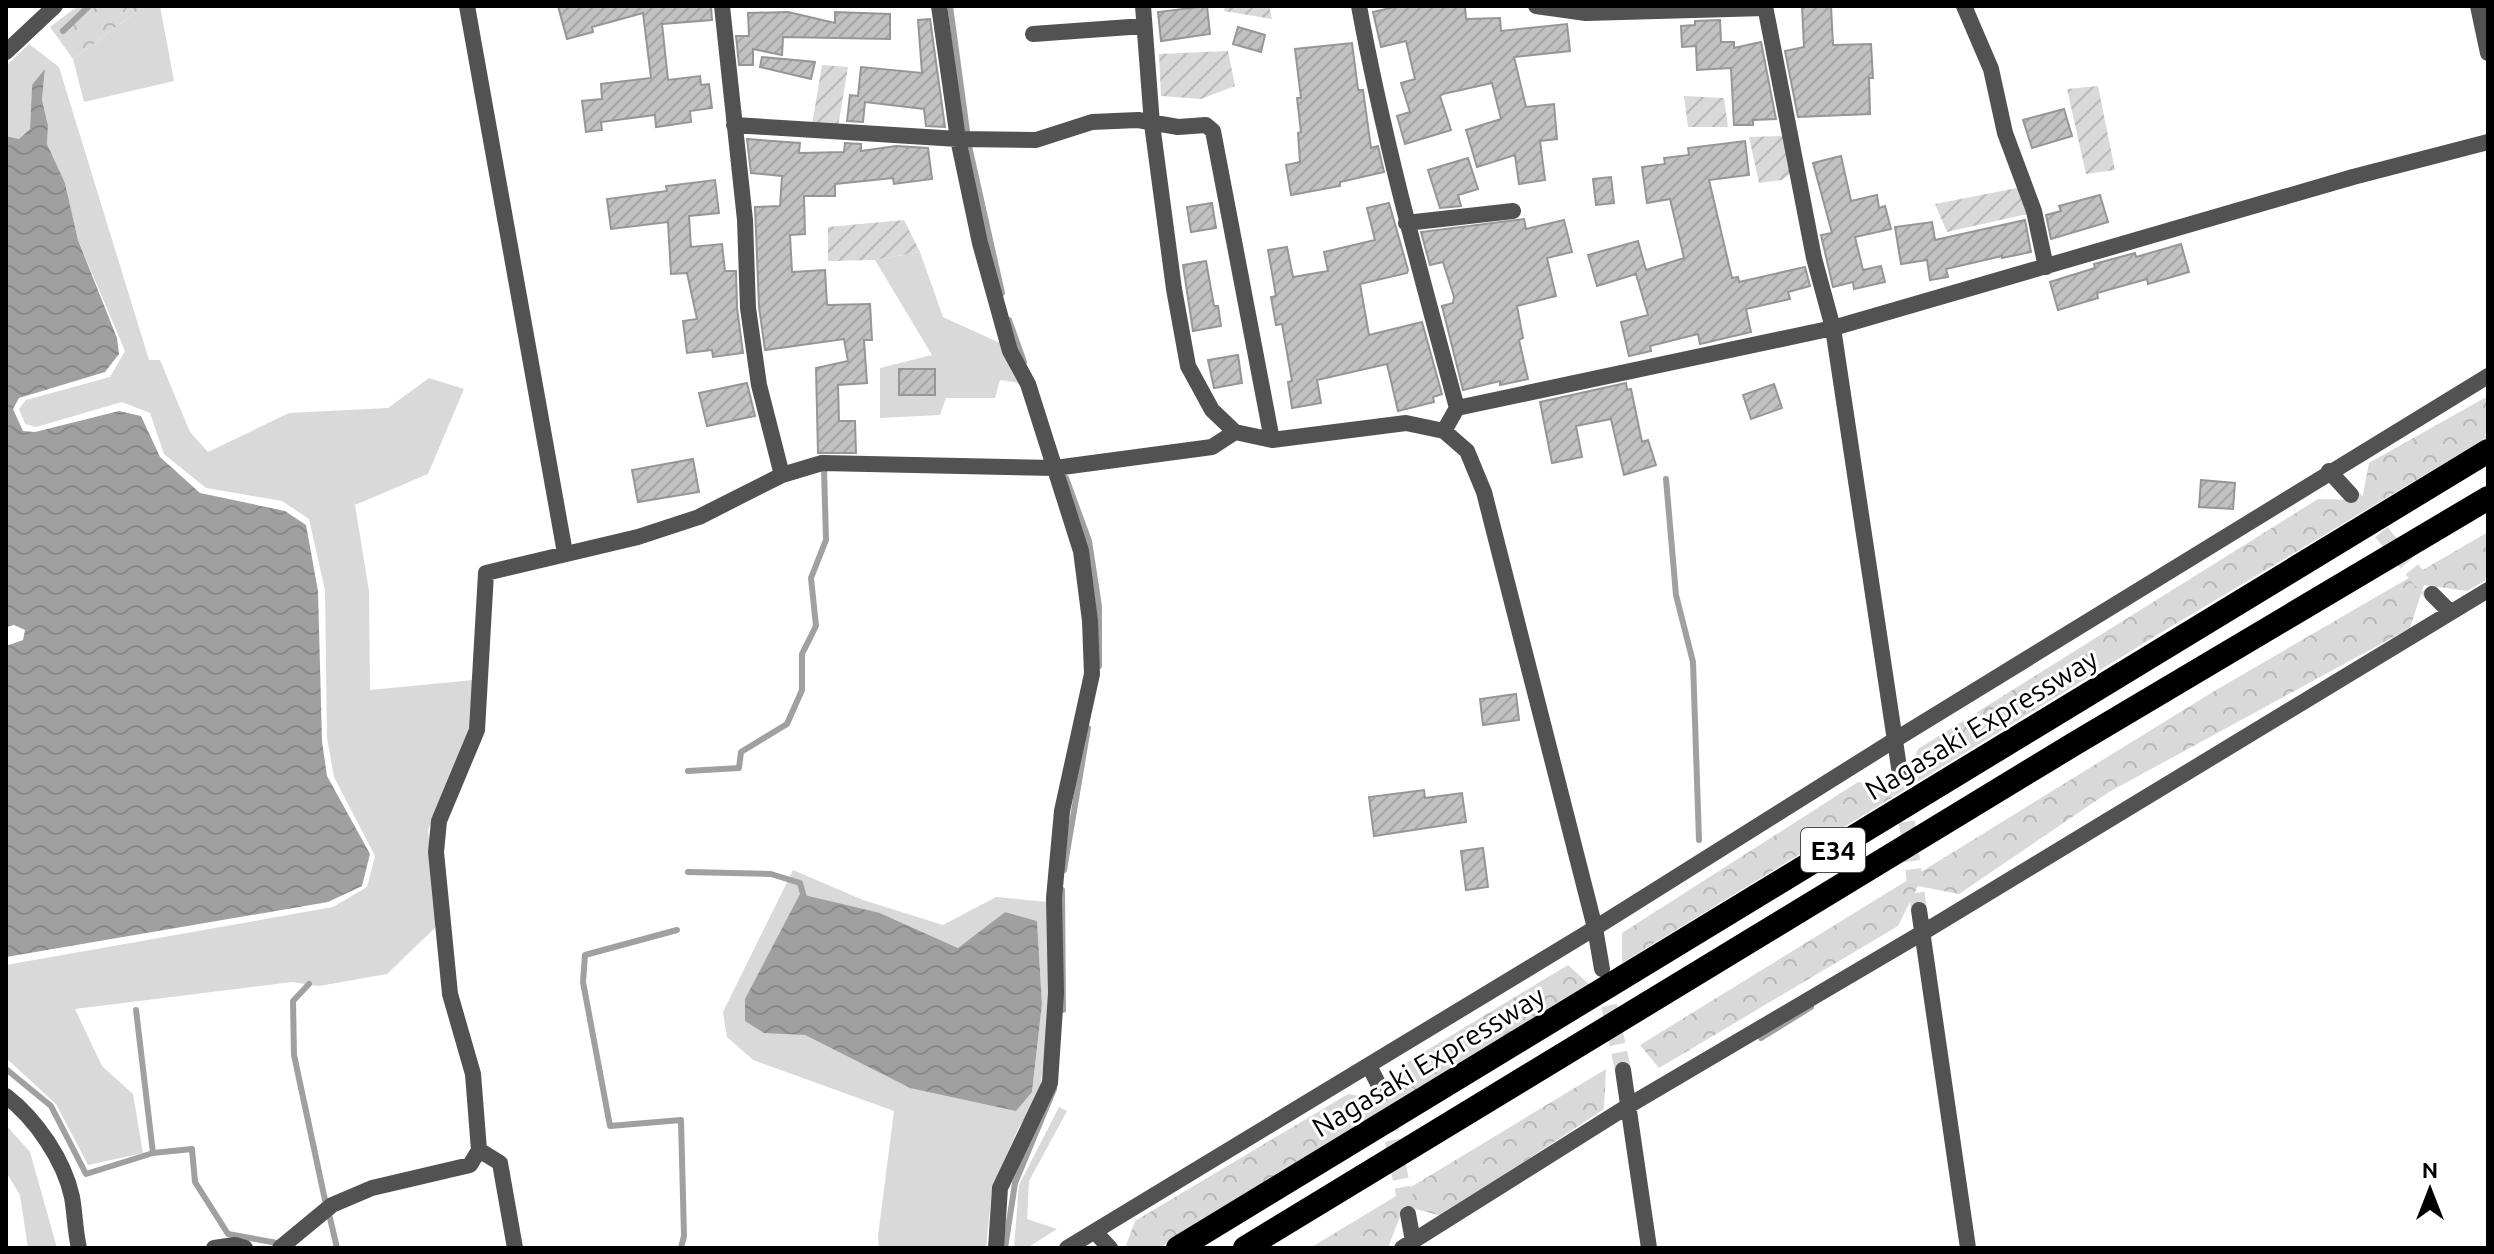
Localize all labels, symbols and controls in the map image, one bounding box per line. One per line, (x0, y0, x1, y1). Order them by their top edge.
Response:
street label: Nagasaki Expressway (1859, 642, 2103, 806)
road number: E34 (1801, 828, 1865, 872)
street label: Nagasaki Expressway (1306, 979, 1550, 1143)
north arrow (2390, 1150, 2470, 1230)
text: N (2422, 1157, 2438, 1182)

